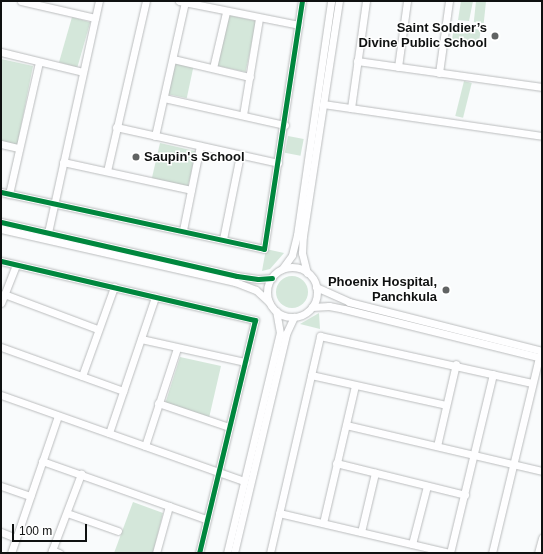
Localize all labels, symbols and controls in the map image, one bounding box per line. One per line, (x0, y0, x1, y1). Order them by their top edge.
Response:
place label: Saint Soldier’s Divine Public School (358, 21, 487, 52)
marker: Saint Soldier’s Divine Public School (490, 31, 500, 41)
place label: Saupin's School (144, 149, 245, 165)
marker: Saupin's School (131, 152, 141, 162)
place label: Phoenix Hospital, Panchkula (328, 275, 437, 306)
marker: Phoenix Hospital, Panchkula (440, 284, 452, 296)
scale bar (14, 516, 89, 542)
text: 100 m (19, 524, 52, 538)

